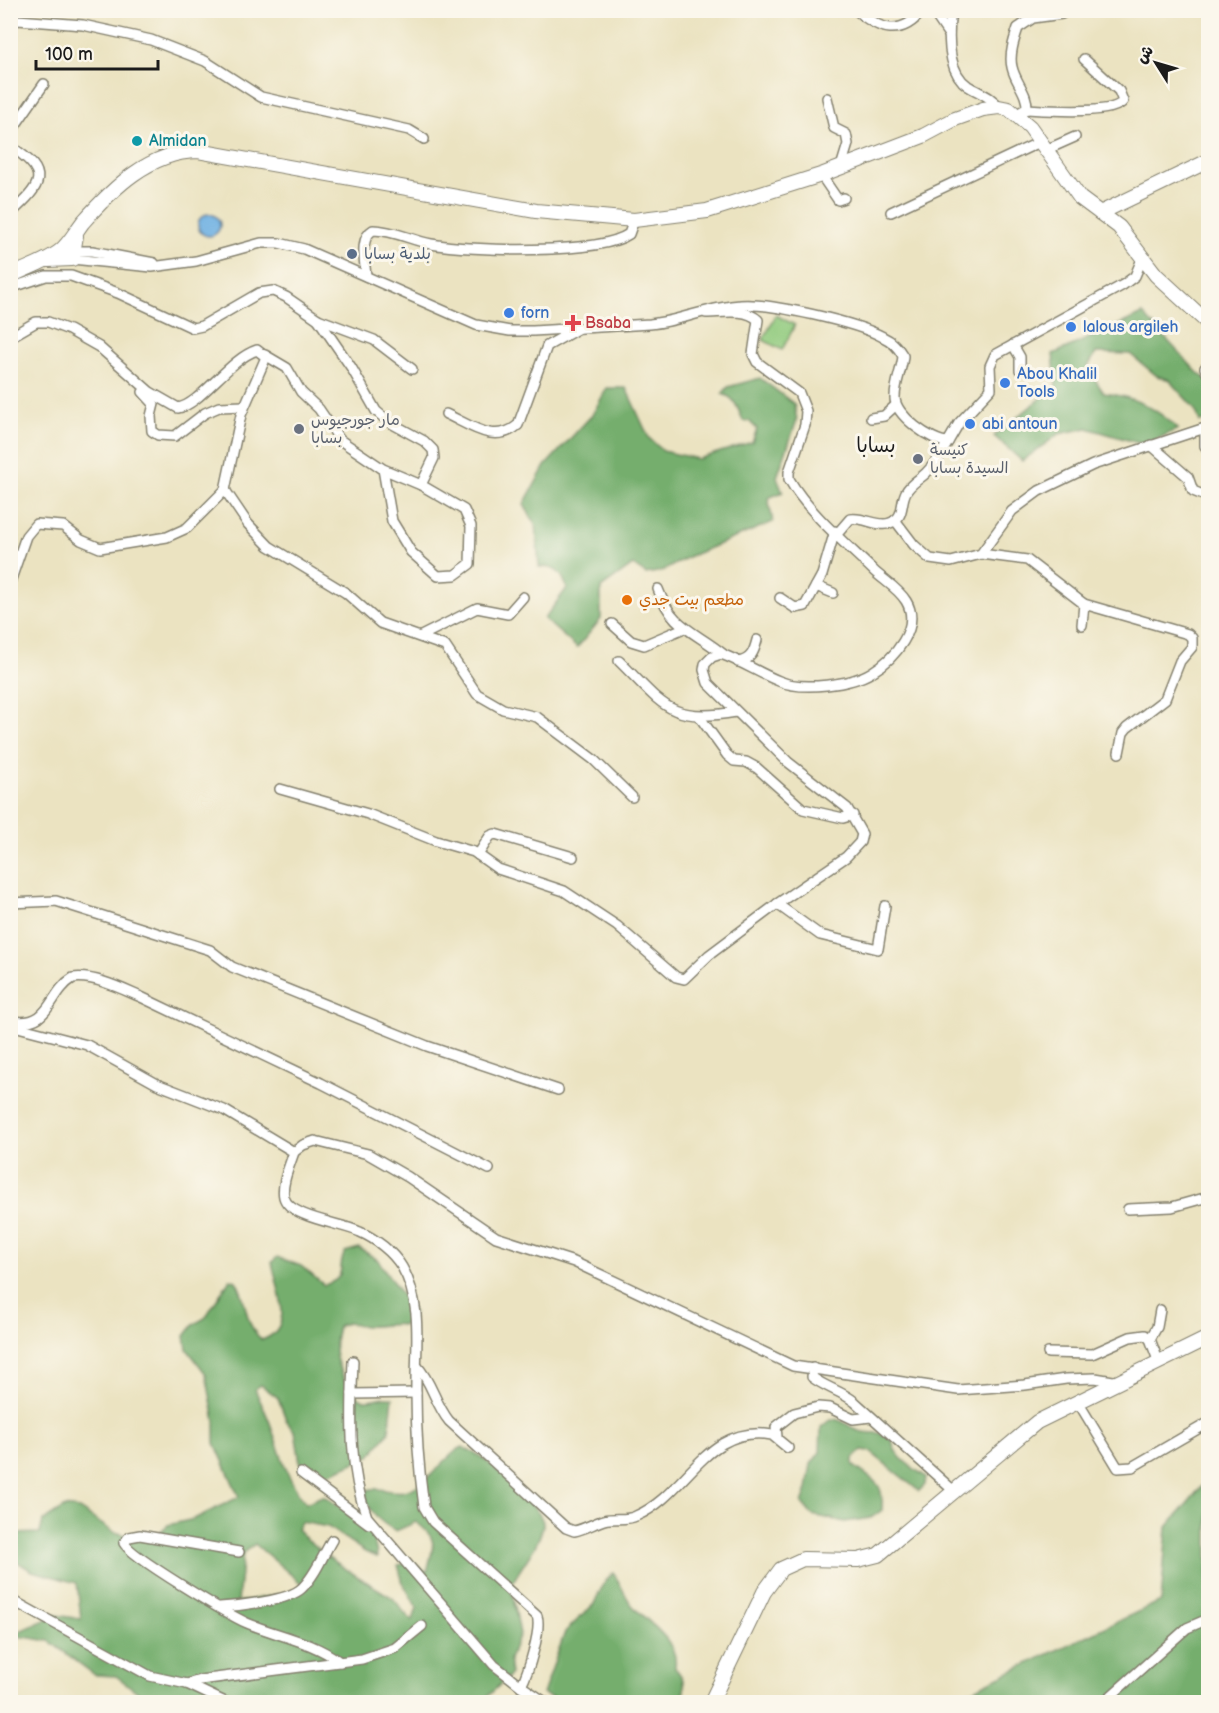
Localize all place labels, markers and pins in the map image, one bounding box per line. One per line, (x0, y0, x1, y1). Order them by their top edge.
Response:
place label: Almidan (149, 132, 207, 151)
marker: Almidan (130, 134, 144, 148)
place label: بلدية بسابا (364, 245, 431, 264)
marker: بلدية بسابا (345, 247, 359, 261)
place label: forn (521, 304, 549, 323)
marker: forn (502, 306, 516, 320)
place label: Bsaba (585, 314, 631, 333)
marker: Bsaba (566, 316, 580, 330)
place label: lalous argileh (1083, 318, 1178, 337)
marker: lalous argileh (1064, 320, 1078, 334)
place label: Abou Khalil Tools (1017, 365, 1097, 402)
marker: Abou Khalil Tools (998, 376, 1012, 390)
place label: مار جورجيوس بسابا (311, 411, 400, 448)
place label: abi antoun (982, 415, 1058, 434)
marker: abi antoun (963, 417, 977, 431)
marker: مار جورجيوس بسابا (292, 422, 306, 436)
place label: كنيسة السيدة بسابا (930, 441, 1008, 478)
marker: كنيسة السيدة بسابا (911, 452, 925, 466)
place label: مطعم بيت جدي (639, 591, 744, 612)
marker: مطعم بيت جدي (620, 593, 634, 607)

